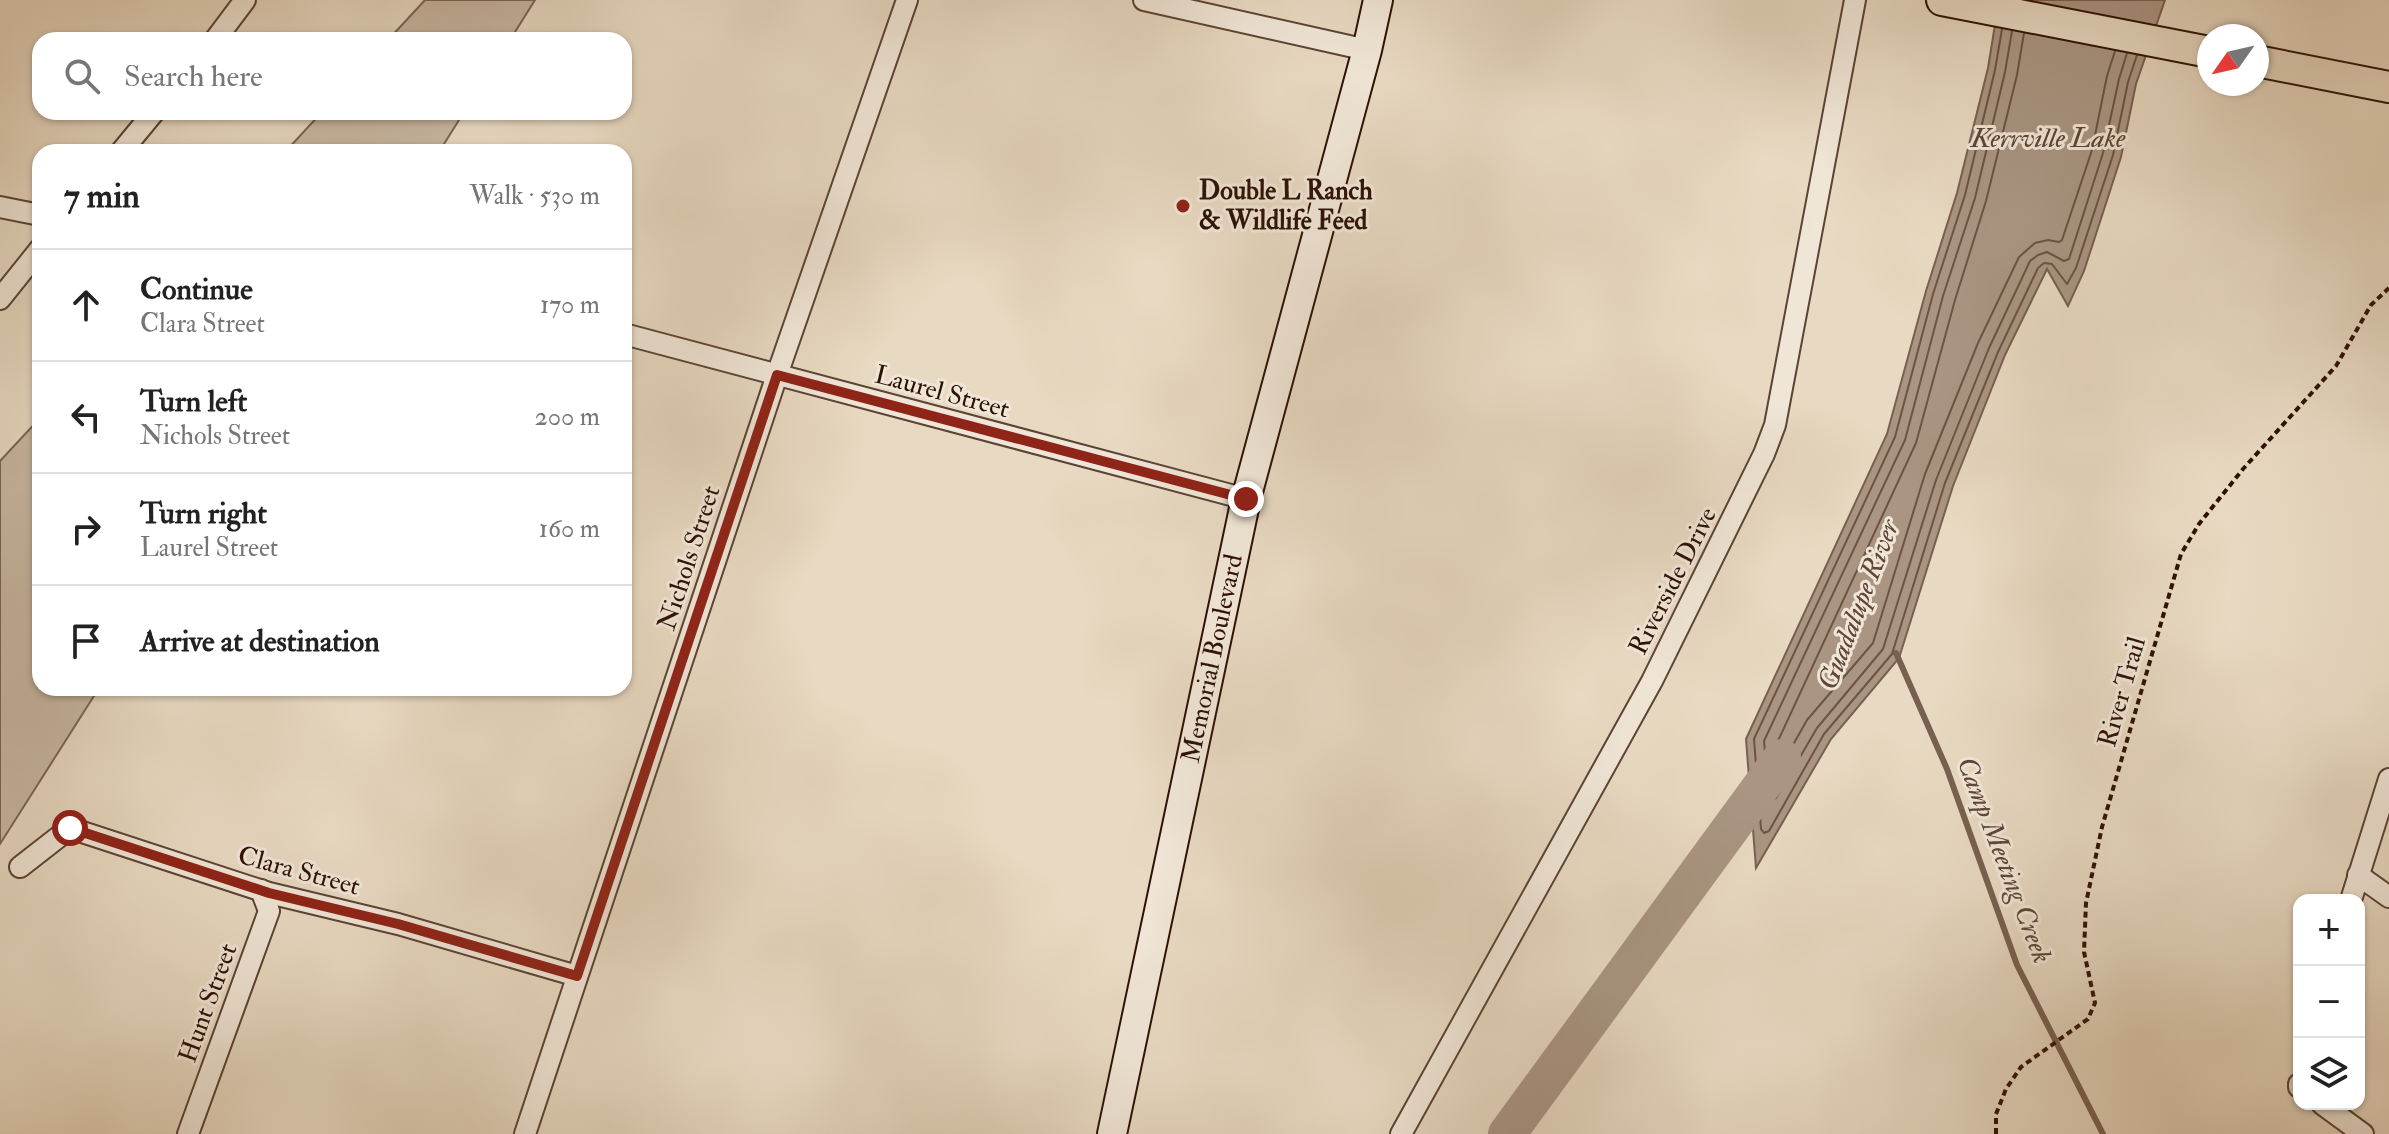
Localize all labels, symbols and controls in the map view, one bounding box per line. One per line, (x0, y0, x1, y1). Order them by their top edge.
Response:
north arrow (2197, 24, 2269, 96)
search box (32, 32, 632, 120)
icon: search (60, 54, 104, 98)
text: Search here (124, 58, 263, 95)
water label: Kerrville Lake (1969, 121, 2126, 156)
text: 7 min (64, 175, 140, 218)
place label: Double L Ranch & Wildlife Feed (1199, 175, 1373, 237)
text: Walk · 530 m (470, 180, 600, 212)
marker: Double L Ranch & Wildlife Feed (1174, 197, 1192, 215)
text: Continue (140, 271, 253, 308)
icon: ahead (64, 283, 108, 327)
text: 170 m (540, 289, 600, 321)
text: Clara Street (140, 308, 265, 340)
street label: Laurel Street (871, 359, 1013, 425)
text: Turn left (140, 383, 247, 420)
icon: left (64, 395, 108, 439)
text: 200 m (535, 401, 600, 433)
text: Nichols Street (140, 420, 290, 452)
route end (1228, 481, 1264, 517)
street label: Nichols Street (651, 482, 727, 634)
text: Turn right (140, 495, 267, 532)
street label: Riverside Drive (1622, 502, 1724, 660)
icon: right (64, 507, 108, 551)
text: 160 m (539, 513, 600, 545)
water label: Guadalupe River (1810, 513, 1908, 695)
text: Laurel Street (140, 532, 278, 564)
street label: Memorial Boulevard (1175, 551, 1250, 766)
icon: arrive (64, 619, 108, 663)
text: Arrive at destination (140, 623, 380, 660)
street label: River Trail (2091, 633, 2153, 751)
water label: Camp Meeting Creek (1949, 752, 2059, 968)
route start (52, 810, 88, 846)
street label: Clara Street (235, 839, 363, 903)
map controls (2293, 894, 2365, 1110)
button: + (2293, 894, 2365, 966)
street label: Hunt Street (172, 939, 244, 1067)
button: − (2293, 966, 2365, 1038)
button: layers (2293, 1038, 2365, 1110)

